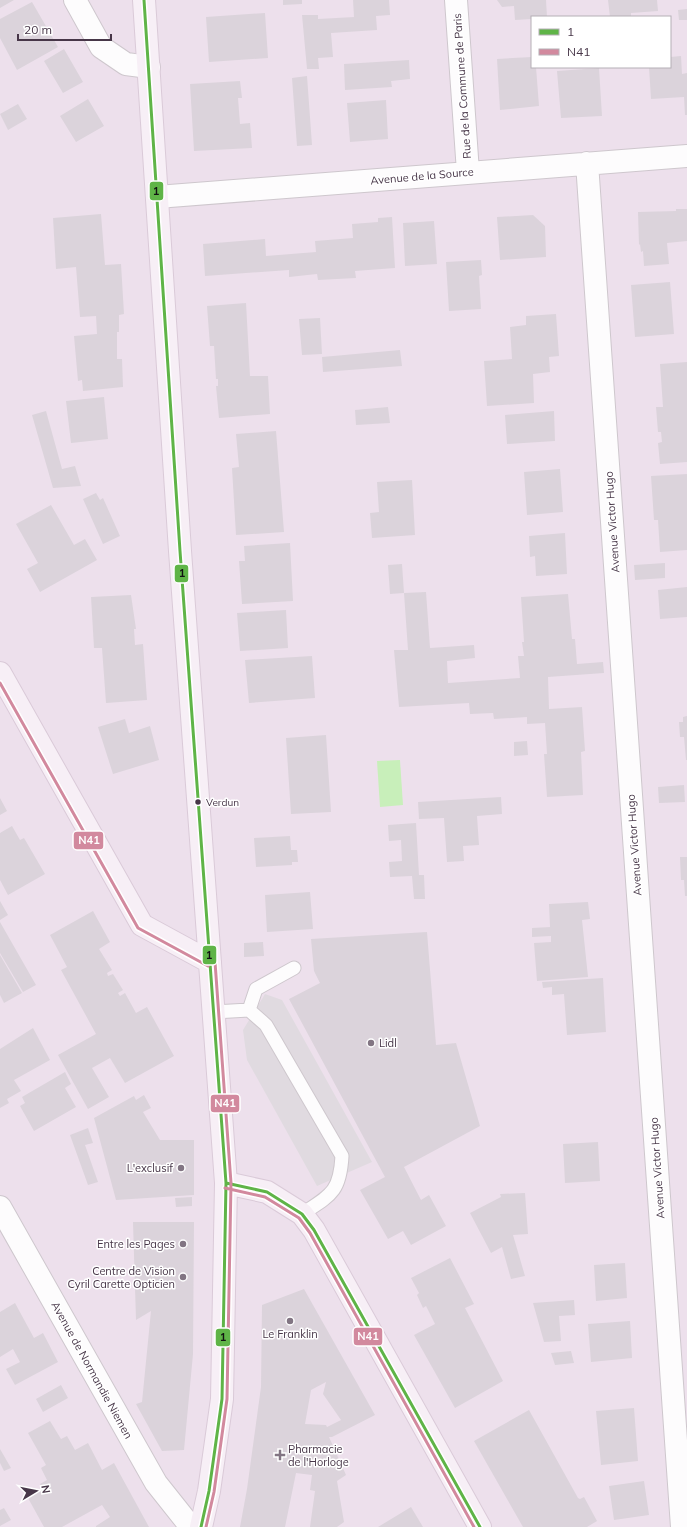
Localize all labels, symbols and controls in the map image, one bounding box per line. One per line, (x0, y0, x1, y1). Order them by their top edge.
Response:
street label: Rue de la Commune de Paris (450, 13, 474, 159)
scale bar (18, 16, 111, 42)
legend (531, 16, 671, 68)
text: 20 m (24, 22, 52, 37)
text: 1 (567, 24, 574, 39)
text: N41 (567, 44, 590, 59)
street label: Avenue de la Source (370, 165, 474, 187)
line badge: 1 (149, 181, 164, 201)
text: 1 (153, 184, 160, 198)
street label: Avenue Victor Hugo (601, 471, 623, 573)
line badge: 1 (174, 564, 189, 583)
text: 1 (179, 566, 186, 580)
street label: Avenue Victor Hugo (623, 794, 645, 896)
place label: Verdun (206, 796, 239, 809)
marker: Verdun (193, 797, 203, 807)
line badge: N41 (73, 831, 104, 850)
text: N41 (78, 833, 100, 847)
line badge: 1 (202, 945, 217, 965)
text: 1 (206, 948, 213, 962)
place label: Lidl (379, 1036, 397, 1050)
marker: Lidl (366, 1038, 376, 1048)
line badge: N41 (210, 1094, 240, 1113)
text: N41 (214, 1096, 236, 1110)
street label: Avenue Victor Hugo (646, 1117, 668, 1219)
place label: L'exclusif (127, 1161, 173, 1175)
marker: L'exclusif (176, 1163, 186, 1173)
place label: Entre les Pages (97, 1237, 175, 1251)
marker: Entre les Pages (178, 1239, 188, 1249)
place label: Centre de Vision Cyril Carette Opticien (68, 1264, 175, 1291)
marker: Centre de Vision Cyril Carette Opticien (178, 1272, 188, 1282)
street label: Avenue de Normandie Niemen (48, 1299, 136, 1441)
marker: Le Franklin (285, 1316, 295, 1326)
place label: Le Franklin (262, 1327, 318, 1341)
line badge: N41 (353, 1327, 383, 1346)
line badge: 1 (215, 1328, 231, 1347)
text: N41 (357, 1329, 379, 1343)
text: 1 (220, 1330, 227, 1344)
place label: Pharmacie de l'Horloge (288, 1442, 349, 1469)
marker: Pharmacie de l'Horloge (275, 1450, 285, 1460)
north arrow (16, 1471, 56, 1511)
text: N (38, 1484, 53, 1495)

